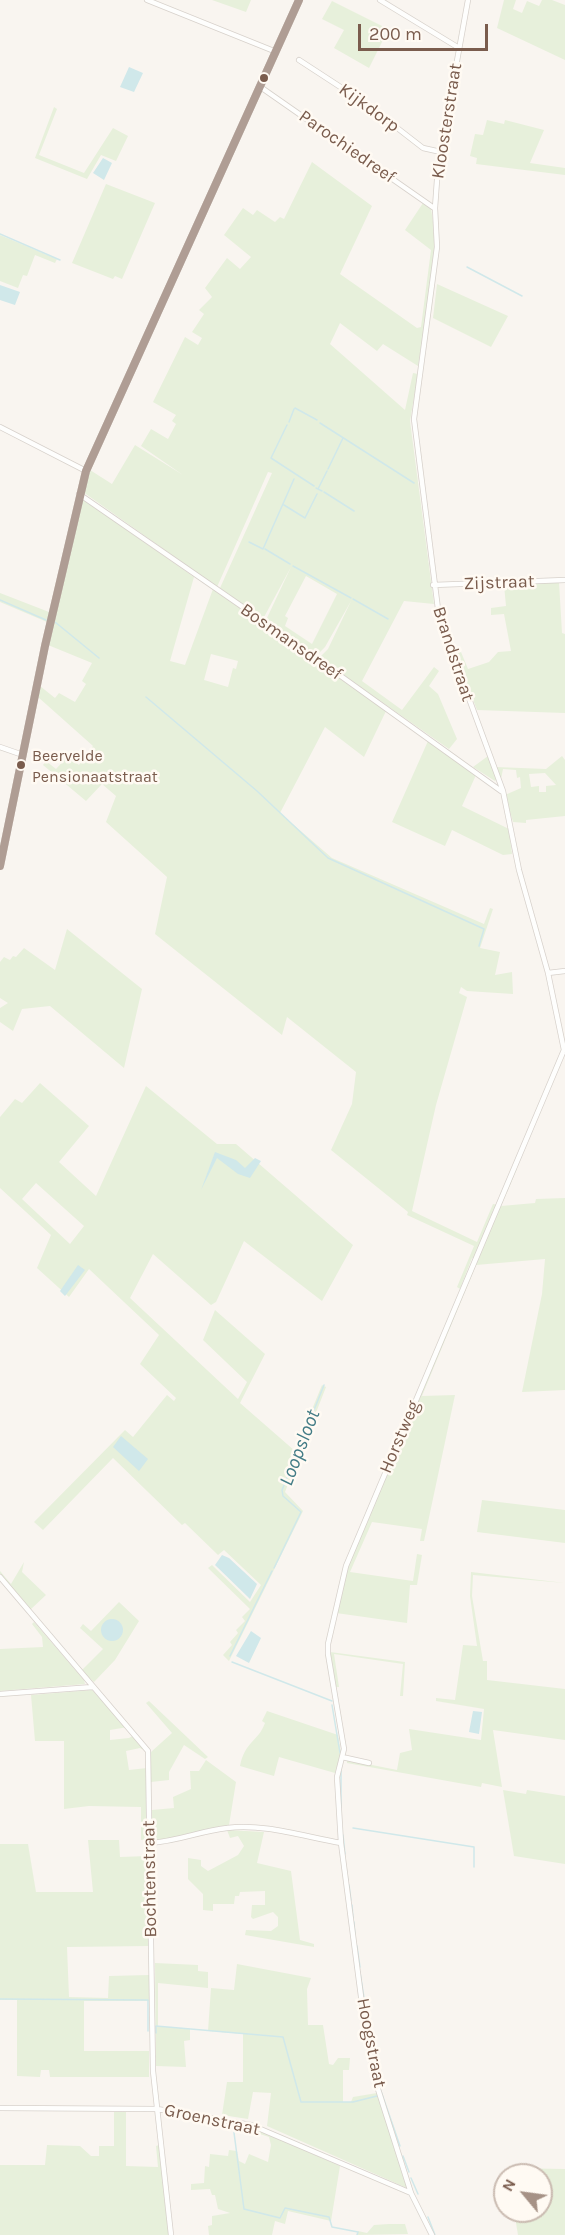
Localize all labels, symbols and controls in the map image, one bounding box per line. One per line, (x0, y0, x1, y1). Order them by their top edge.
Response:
scale bar (361, 12, 492, 50)
text: 200 m (369, 23, 422, 45)
street label: Kloosterstraat (427, 62, 467, 180)
unlabelled marker (258, 72, 270, 84)
street label: Kijkdorp (334, 79, 404, 137)
street label: Parochiedreef (295, 106, 399, 188)
street label: Zijstraat (463, 571, 535, 595)
street label: Bosmansdreef (236, 599, 346, 685)
street label: Brandstraat (428, 604, 478, 704)
place label: Beervelde Pensionaatstraat (32, 746, 158, 784)
marker: Beervelde Pensionaatstraat (15, 759, 27, 771)
street label: Horstweg (375, 1397, 425, 1477)
water label: Loopsloot (275, 1407, 325, 1489)
street label: Bochtenstraat (138, 1820, 162, 1938)
street label: Hoogstraat (352, 1996, 390, 2090)
street label: Groenstraat (162, 2099, 262, 2141)
north arrow (493, 2163, 553, 2223)
text: N (497, 2175, 520, 2195)

